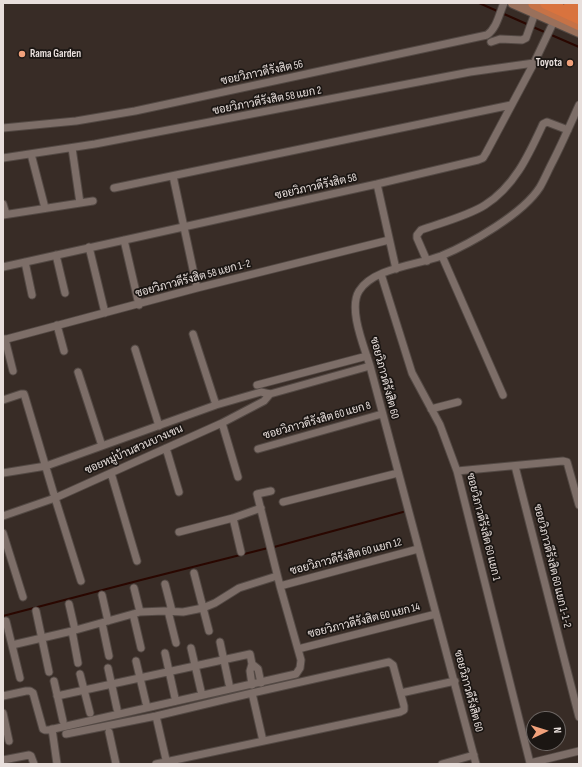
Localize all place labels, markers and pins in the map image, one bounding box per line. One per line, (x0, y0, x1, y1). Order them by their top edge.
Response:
place label: Rama Garden (30, 47, 81, 61)
marker: Rama Garden (17, 49, 27, 59)
place label: Toyota (536, 56, 562, 70)
marker: Toyota (565, 58, 575, 68)

